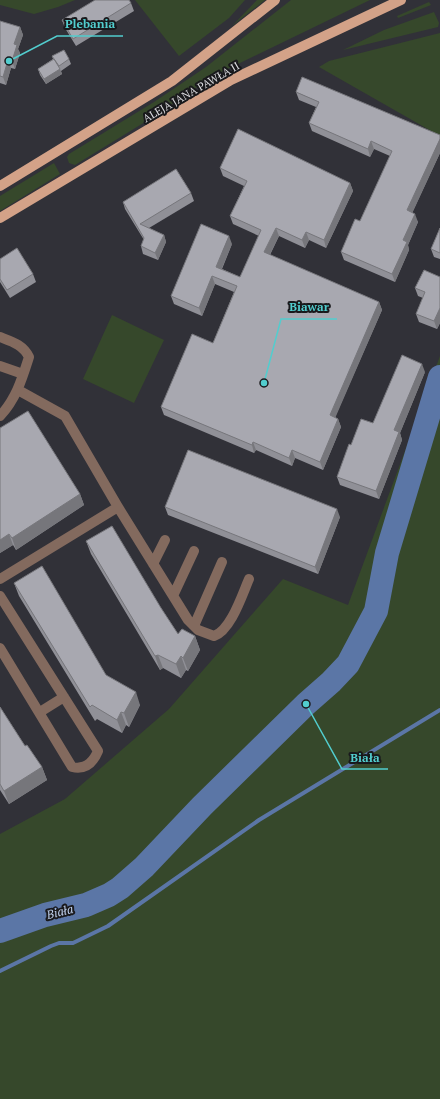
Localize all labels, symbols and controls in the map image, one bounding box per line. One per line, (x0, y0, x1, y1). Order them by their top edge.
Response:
callout: Plebania (57, 12, 123, 36)
text: Plebania (65, 16, 115, 31)
street label: ALEJA JANA PAWŁA II (140, 59, 242, 125)
callout: Biawar (281, 295, 337, 319)
text: Biawar (289, 299, 330, 314)
callout: Biała (342, 745, 388, 769)
text: Biała (350, 750, 380, 765)
water label: Biała (44, 901, 75, 922)

